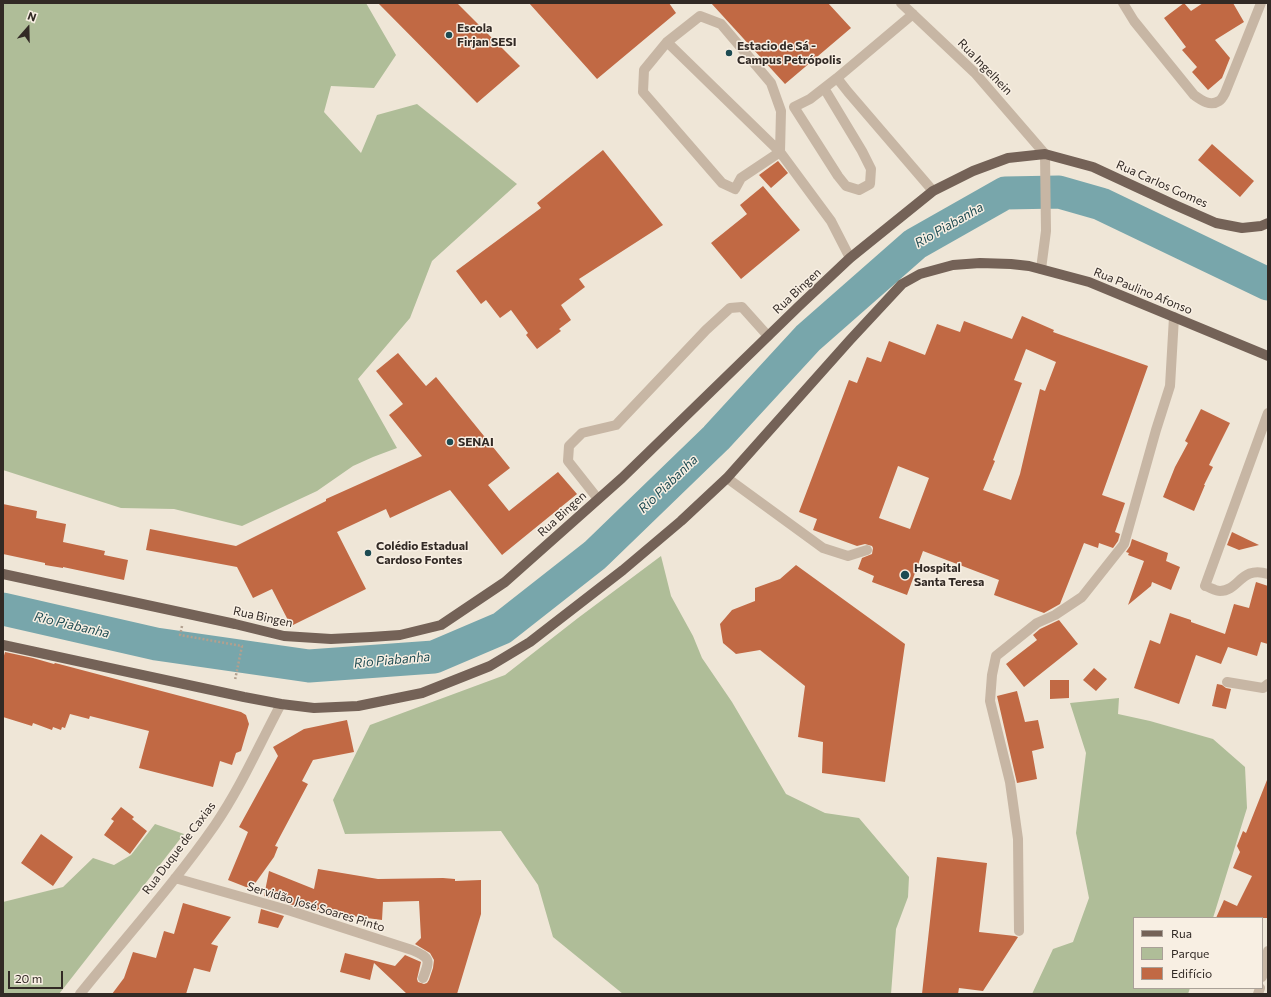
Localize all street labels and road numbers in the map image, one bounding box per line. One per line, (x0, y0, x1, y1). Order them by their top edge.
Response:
street label: Rua Ingelhein (955, 36, 1015, 98)
street label: Rua Carlos Gomes (1114, 157, 1210, 211)
street label: Rua Bingen (770, 265, 824, 317)
street label: Rua Paulino Afonso (1091, 265, 1195, 317)
street label: Rua Bingen (535, 488, 589, 540)
street label: Rua Bingen (232, 604, 294, 630)
street label: Rua Duque de Caxias (139, 799, 219, 897)
street label: Servidão José Soares Pinto (245, 879, 387, 935)

